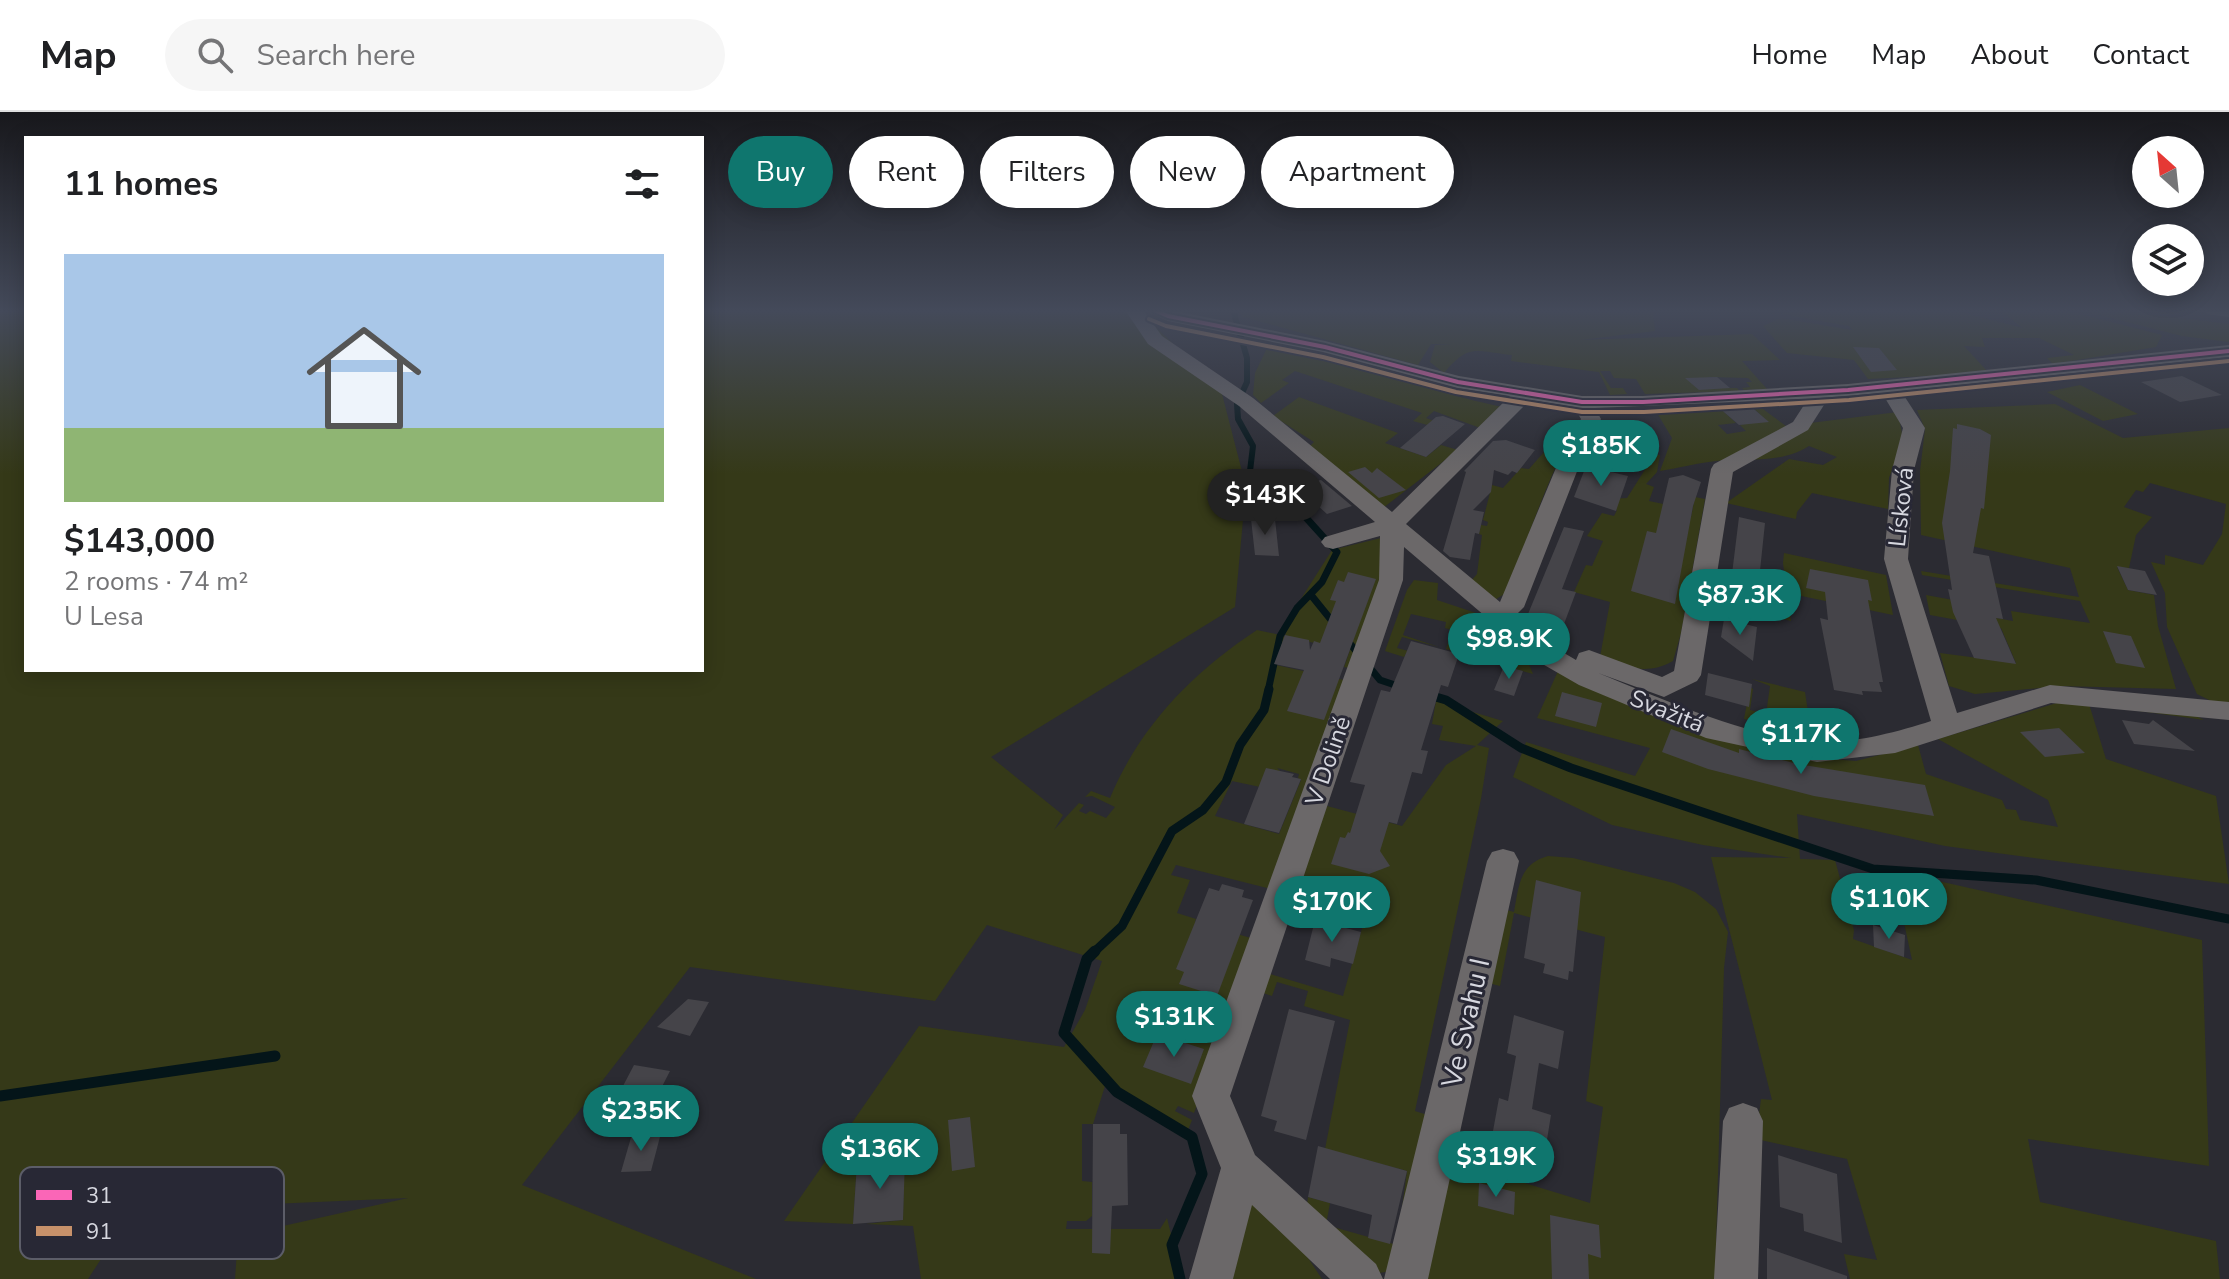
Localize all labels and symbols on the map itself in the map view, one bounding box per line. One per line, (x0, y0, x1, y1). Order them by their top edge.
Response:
north arrow (2132, 136, 2204, 208)
pin: $185K (1545, 420, 1657, 488)
street label: Lísková (1881, 466, 1921, 548)
pin: $143K (1209, 469, 1321, 537)
pin: $87.3K (1675, 569, 1805, 637)
pin: $98.9K (1444, 613, 1574, 681)
street label: Svažitá (1625, 682, 1709, 740)
pin: $117K (1745, 708, 1857, 776)
street label: V Dolině (1297, 712, 1358, 811)
pin: $110K (1833, 873, 1945, 941)
pin: $170K (1276, 876, 1388, 944)
street label: Ve Svahu I (1432, 955, 1499, 1092)
pin: $131K (1118, 991, 1230, 1059)
pin: $235K (585, 1085, 697, 1153)
pin: $136K (824, 1123, 936, 1191)
pin: $319K (1440, 1131, 1552, 1199)
legend (20, 1167, 284, 1259)
text: 31 (86, 1181, 112, 1211)
text: 91 (86, 1217, 112, 1247)

